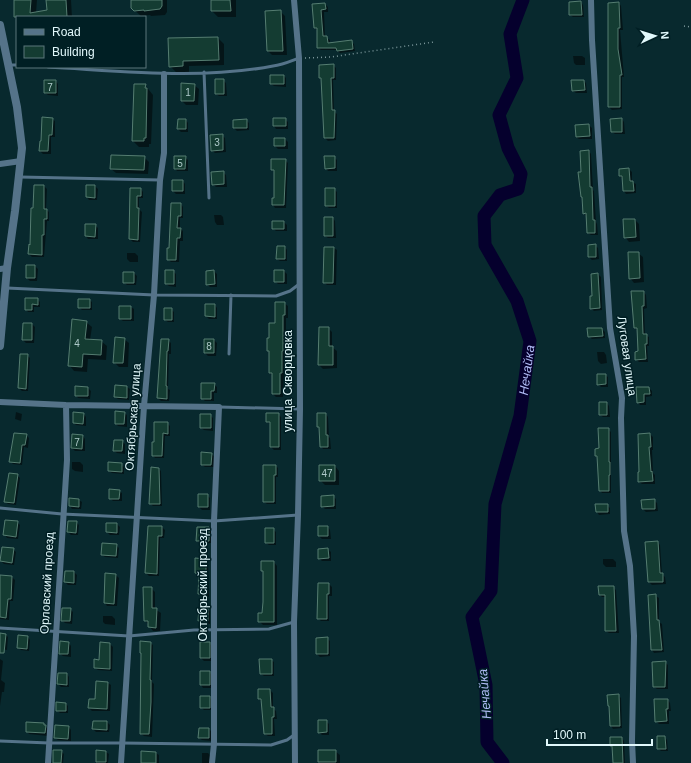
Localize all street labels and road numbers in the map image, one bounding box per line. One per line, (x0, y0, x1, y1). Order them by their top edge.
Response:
street label: Луговая улица (614, 315, 640, 397)
street label: улица Скворцовка (281, 330, 295, 432)
street label: Октябрьская улица (122, 363, 144, 471)
street label: Октябрьский проезд (196, 529, 210, 642)
street label: Орловский проезд (37, 532, 57, 634)

